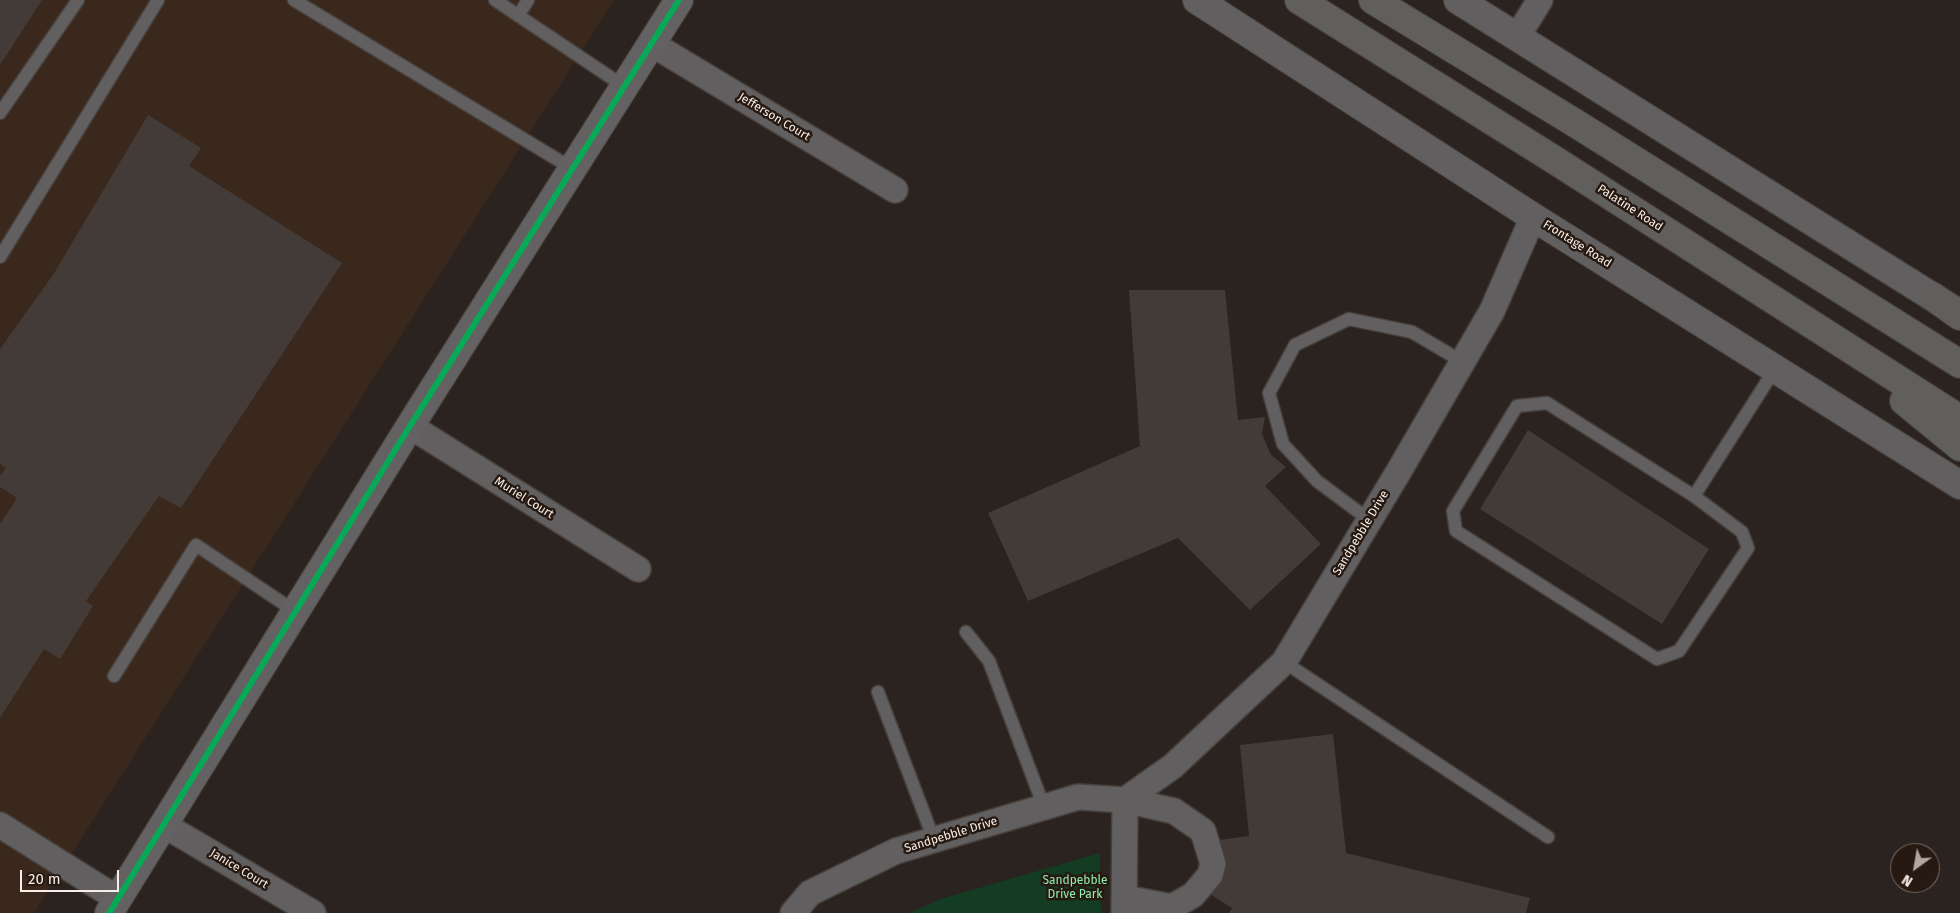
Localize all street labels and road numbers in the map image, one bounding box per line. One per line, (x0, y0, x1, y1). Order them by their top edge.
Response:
street label: Jefferson Court (735, 90, 813, 144)
street label: Palatine Road (1595, 182, 1665, 234)
street label: Frontage Road (1540, 217, 1614, 271)
street label: Muriel Court (492, 474, 556, 522)
street label: Sandpebble Drive (1330, 488, 1392, 578)
street label: Sandpebble Drive (903, 814, 999, 856)
street label: Janice Court (207, 846, 271, 892)

